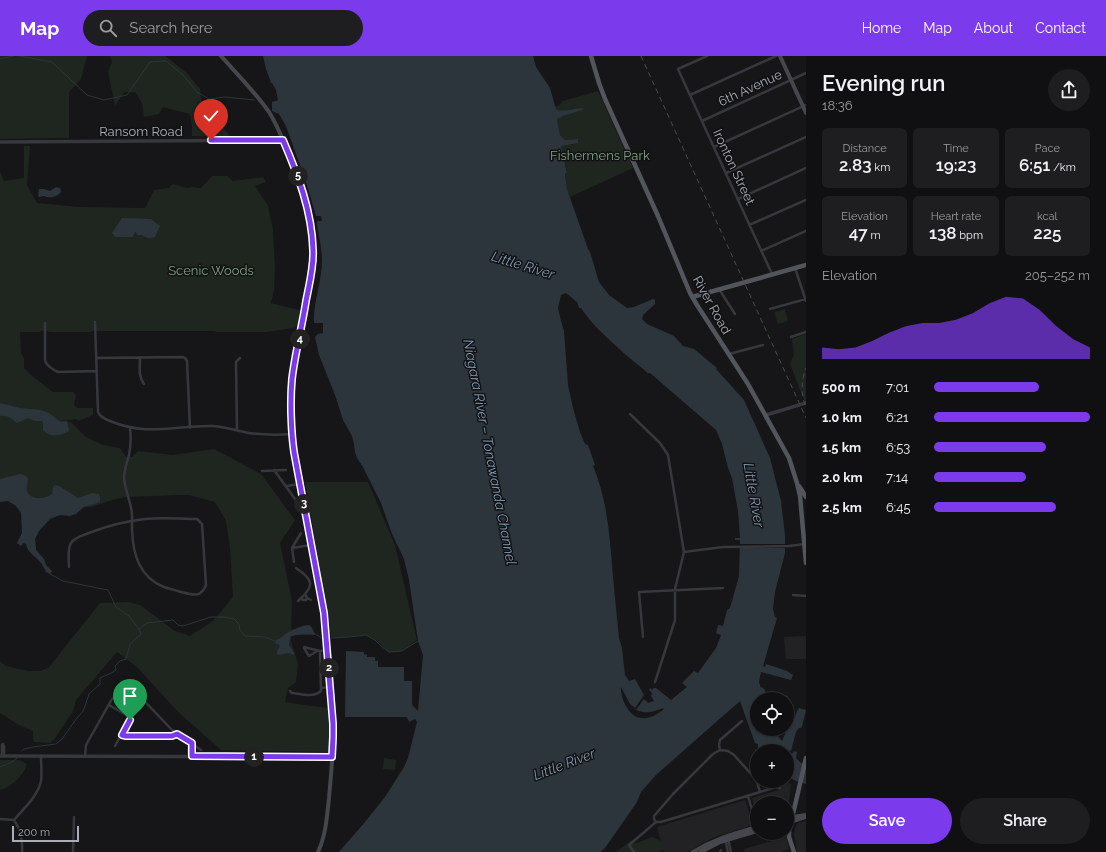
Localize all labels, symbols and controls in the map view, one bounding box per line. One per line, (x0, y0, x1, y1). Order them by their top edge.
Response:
search box (83, 10, 363, 46)
text: Map (20, 17, 59, 39)
icon: search (97, 17, 119, 39)
text: Search here (129, 19, 213, 37)
text: Home (862, 20, 901, 36)
text: Map (923, 20, 952, 36)
text: About (974, 20, 1013, 36)
text: Contact (1035, 20, 1086, 36)
street label: 6th Avenue (716, 67, 784, 109)
button: share (1048, 69, 1090, 111)
text: Evening run (822, 70, 945, 96)
text: 18:36 (822, 98, 853, 113)
pin (194, 99, 228, 140)
icon: check (200, 105, 222, 127)
street label: Ransom Road (99, 124, 183, 139)
street label: Ironton Street (710, 127, 758, 208)
text: Distance (843, 142, 887, 155)
text: Time (943, 142, 969, 155)
text: Pace (1035, 142, 1060, 155)
park label: Fishermens Park (550, 148, 650, 163)
text: 2.83 (839, 155, 872, 175)
text: 19:23 (936, 155, 976, 175)
text: 6:51 (1019, 155, 1050, 175)
text: km (872, 161, 890, 174)
text: /km (1050, 161, 1076, 174)
pin: 5 (288, 166, 308, 186)
text: 5 (295, 169, 301, 182)
text: Elevation (841, 210, 888, 223)
text: Heart rate (931, 210, 981, 223)
text: kcal (1037, 210, 1058, 223)
text: 47 (849, 223, 868, 243)
text: 138 (929, 223, 957, 243)
text: 225 (1033, 223, 1061, 243)
text: m (868, 229, 881, 242)
text: bpm (957, 229, 983, 242)
water label: Little River (490, 248, 558, 283)
park label: Scenic Woods (168, 263, 254, 278)
text: Elevation (822, 268, 877, 283)
text: 205–252 m (1025, 268, 1090, 283)
street label: River Road (690, 273, 734, 337)
pin: 4 (290, 329, 310, 349)
text: 4 (297, 332, 303, 345)
water label: Niagara River – Tonawanda Channel (460, 338, 520, 567)
text: 500 m (822, 380, 860, 395)
text: 7:01 (886, 380, 909, 395)
text: 1.0 km (822, 410, 862, 425)
text: 6:21 (886, 410, 909, 425)
text: 1.5 km (822, 440, 861, 455)
text: 6:53 (886, 440, 910, 455)
water label: Little River (740, 462, 768, 530)
text: 2.0 km (822, 470, 863, 485)
text: 7:14 (886, 470, 908, 485)
pin: 3 (294, 494, 314, 514)
text: 3 (301, 497, 307, 510)
text: 2.5 km (822, 500, 862, 515)
text: 6:45 (886, 500, 910, 515)
pin: 2 (319, 658, 339, 678)
text: 2 (326, 661, 332, 674)
pin (113, 679, 147, 720)
icon: arrive (119, 685, 141, 707)
map controls (750, 692, 794, 840)
button: locate (750, 692, 794, 736)
water label: Little River (531, 744, 598, 783)
button: + (750, 744, 794, 788)
pin: 1 (244, 747, 264, 767)
text: 1 (251, 750, 257, 763)
button: − (750, 796, 794, 840)
button: Save (822, 798, 952, 844)
button: Share (960, 798, 1090, 844)
scale bar (12, 824, 79, 843)
text: 200 m (18, 826, 50, 839)

